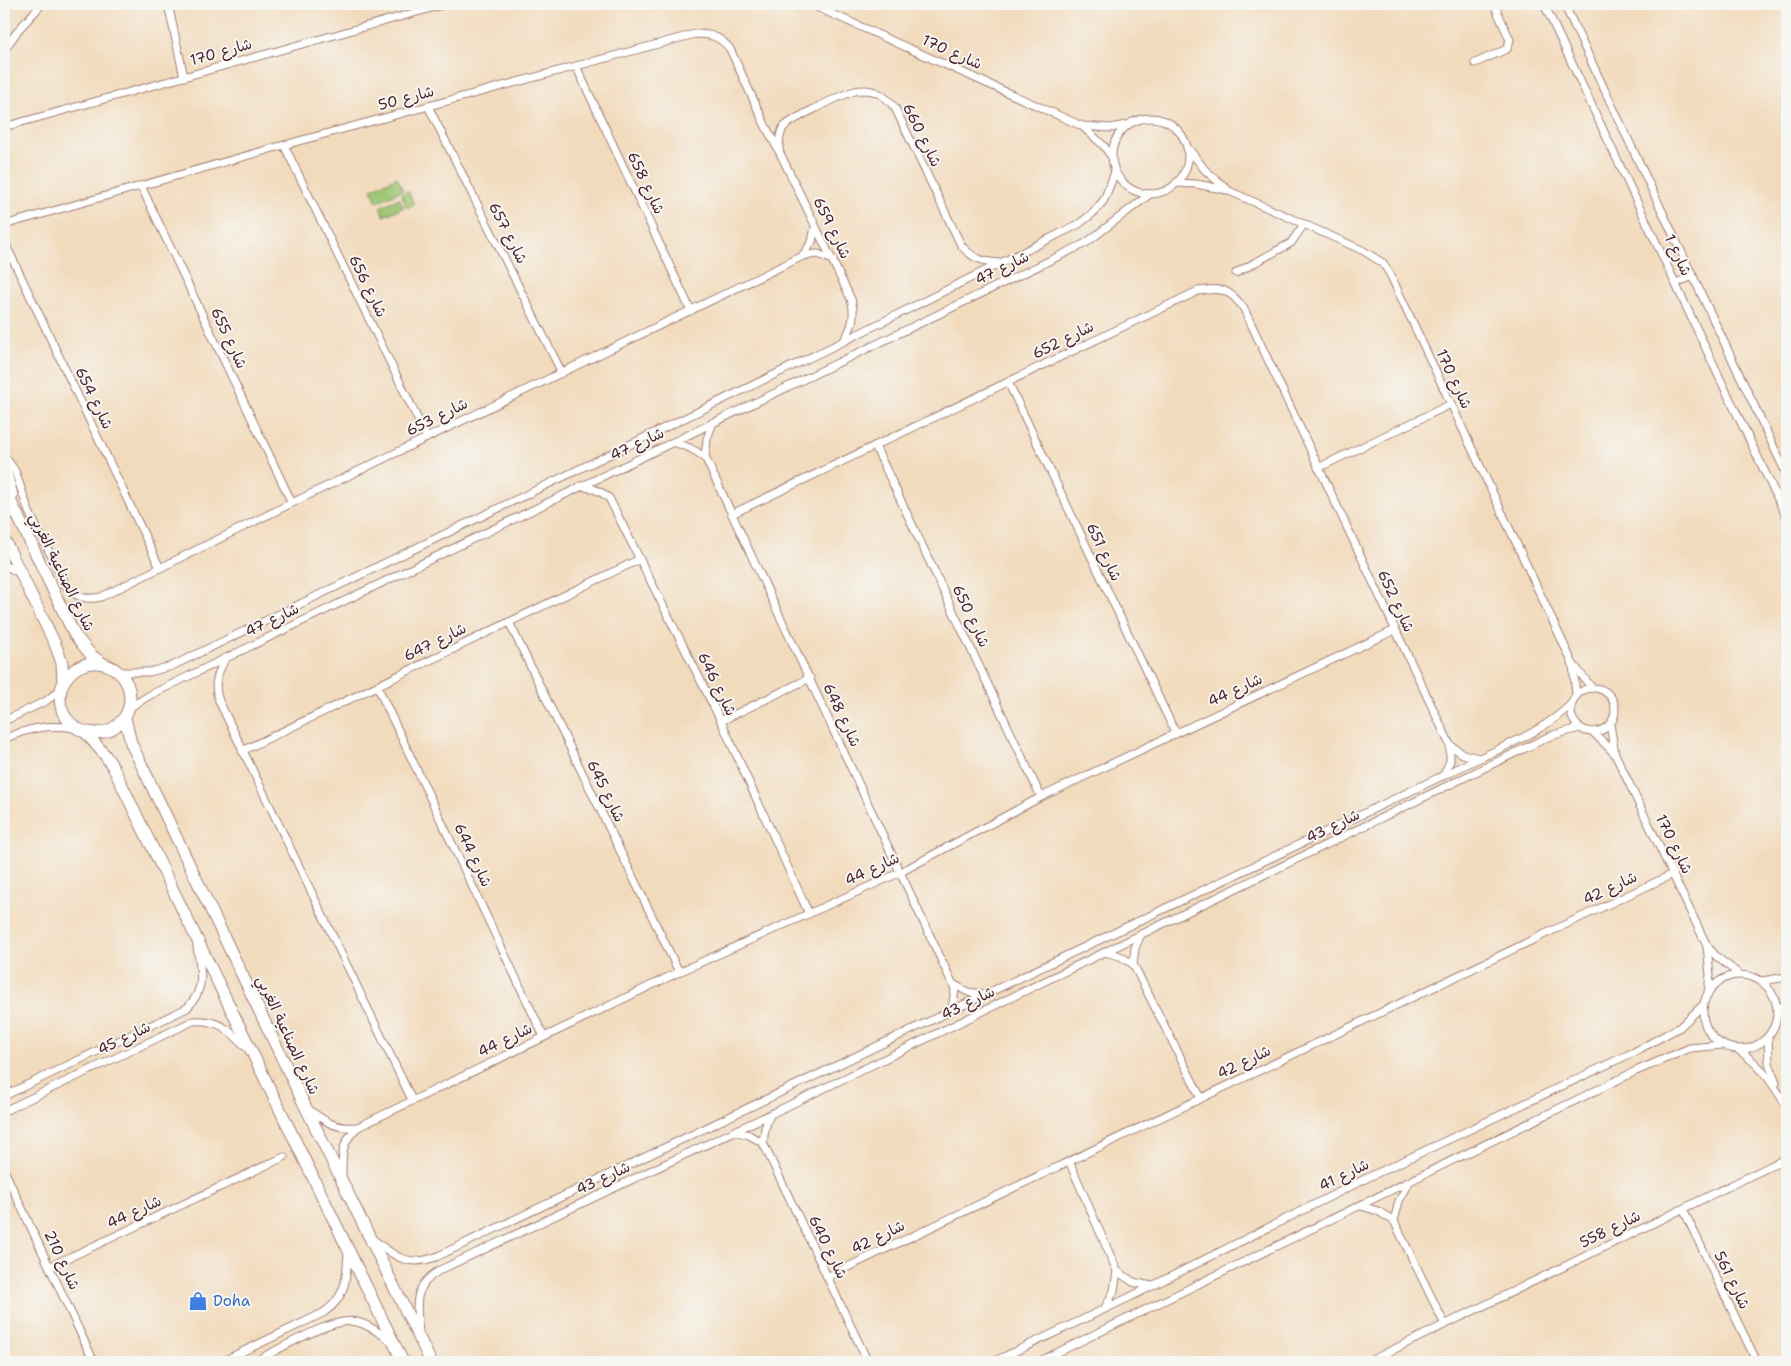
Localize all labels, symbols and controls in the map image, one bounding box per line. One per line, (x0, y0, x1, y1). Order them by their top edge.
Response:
street label: شارع 170 (919, 30, 985, 74)
street label: شارع 170 (188, 34, 254, 70)
street label: شارع 50 (376, 81, 436, 115)
street label: شارع 660 (898, 100, 946, 170)
street label: شارع 658 (623, 149, 669, 217)
street label: شارع 659 (808, 194, 856, 262)
street label: شارع 657 (484, 199, 532, 267)
street label: شارع 1 (1660, 231, 1696, 279)
street label: شارع 47 (972, 246, 1032, 290)
street label: شارع 656 (344, 252, 392, 320)
street label: شارع 655 (206, 304, 252, 372)
street label: شارع 652 (1029, 316, 1097, 364)
street label: شارع 170 (1431, 346, 1477, 412)
street label: شارع 654 (70, 364, 118, 432)
street label: شارع 653 (403, 393, 471, 441)
street label: شارع 47 (607, 423, 667, 465)
street label: شارع الصناعية الغربي (22, 510, 99, 636)
street label: شارع 651 (1082, 520, 1126, 584)
street label: شارع 652 (1373, 567, 1419, 635)
street label: شارع 650 (948, 581, 994, 651)
street label: شارع 47 (242, 598, 302, 642)
street label: شارع 647 (400, 618, 470, 666)
street label: شارع 646 (693, 649, 741, 719)
street label: شارع 44 (1204, 669, 1266, 711)
street label: شارع 648 (819, 680, 865, 750)
street label: شارع 645 (582, 757, 630, 825)
street label: شارع 43 (1303, 804, 1363, 848)
street label: شارع 170 (1651, 811, 1697, 877)
street label: شارع 644 (450, 820, 496, 890)
street label: شارع 44 (841, 848, 903, 890)
street label: شارع 42 (1580, 867, 1640, 909)
street label: شارع الصناعية الغربي (249, 972, 324, 1099)
street label: شارع 43 (938, 981, 998, 1025)
street label: شارع 45 (94, 1017, 154, 1059)
street label: شارع 44 (474, 1018, 536, 1062)
street label: شارع 42 (1214, 1040, 1274, 1084)
street label: شارع 41 (1316, 1154, 1372, 1196)
street label: شارع 43 (573, 1157, 633, 1199)
street label: شارع 44 (103, 1191, 165, 1233)
street label: شارع 558 (1576, 1206, 1644, 1252)
street label: شارع 640 (804, 1212, 852, 1282)
street label: شارع 42 (848, 1215, 908, 1259)
street label: شارع 210 (39, 1227, 85, 1293)
street label: شارع 561 (1709, 1248, 1755, 1312)
shop icon: Doha (187, 1290, 209, 1312)
place label: Doha (213, 1291, 251, 1311)

